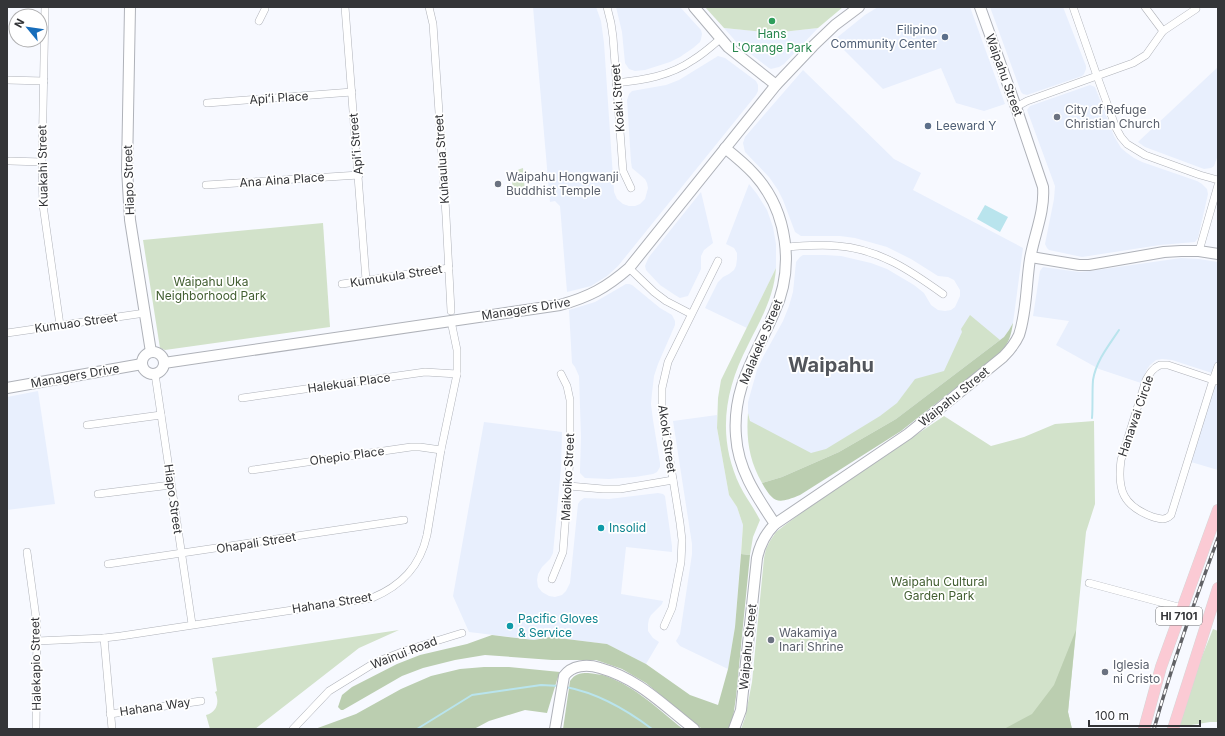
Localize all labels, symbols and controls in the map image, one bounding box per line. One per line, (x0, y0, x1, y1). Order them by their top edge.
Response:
north arrow (8, 8, 48, 48)
text: N (11, 16, 27, 30)
marker: Hans L'Orange Park (767, 16, 777, 26)
place label: Filipino Community Center (830, 22, 937, 51)
place label: Hans L'Orange Park (732, 26, 813, 55)
marker: Filipino Community Center (940, 32, 950, 42)
street label: Waipahu Street (983, 32, 1026, 118)
street label: Koaki Street (608, 63, 627, 133)
street label: Apiʻi Place (249, 88, 309, 107)
place label: City of Refuge Christian Church (1065, 102, 1160, 131)
street label: Apiʻi Street (345, 112, 366, 176)
marker: City of Refuge Christian Church (1052, 112, 1062, 122)
street label: Kuhaulua Street (431, 114, 452, 204)
place label: Leeward Y (936, 118, 996, 133)
marker: Leeward Y (923, 121, 933, 131)
street label: Kuakahi Street (34, 125, 51, 207)
street label: Hiapo Street (120, 145, 137, 215)
street label: Ana Aina Place (239, 169, 325, 190)
place label: Waipahu Hongwanji Buddhist Temple (506, 169, 619, 198)
marker: Waipahu Hongwanji Buddhist Temple (493, 179, 503, 189)
street label: Kumukula Street (349, 261, 443, 290)
park label: Waipahu Uka Neighborhood Park (156, 274, 267, 303)
street label: Managers Drive (480, 294, 571, 323)
street label: Malakeke Street (736, 297, 785, 387)
street label: Kumuao Street (34, 309, 118, 336)
district label: Waipahu (788, 353, 874, 377)
street label: Managers Drive (29, 360, 120, 391)
street label: Waipahu Street (915, 364, 992, 430)
street label: Halekuai Place (307, 369, 391, 396)
street label: Hanawai Circle (1115, 373, 1156, 459)
street label: Akoki Street (655, 404, 680, 474)
street label: Maikoiko Street (558, 433, 577, 521)
street label: Ohepio Place (309, 443, 385, 468)
street label: Hiapo Street (161, 463, 186, 535)
place label: Insolid (609, 520, 646, 535)
marker: Insolid (596, 523, 606, 533)
street label: Ohapali Street (215, 529, 297, 556)
park label: Waipahu Cultural Garden Park (891, 574, 987, 603)
street label: Hahana Street (291, 589, 373, 616)
street label: Waipahu Street (736, 603, 759, 691)
road number: HI 7101 (1156, 607, 1202, 625)
place label: Pacific Gloves & Service (518, 611, 598, 640)
street label: Halekapio Street (27, 617, 44, 711)
marker: Pacific Gloves & Service (505, 621, 515, 631)
place label: Wakamiya Inari Shrine (779, 625, 844, 654)
street label: Wainui Road (368, 633, 439, 672)
marker: Wakamiya Inari Shrine (766, 635, 776, 645)
place label: Iglesia ni Cristo (1113, 657, 1160, 686)
marker: Iglesia ni Cristo (1100, 667, 1110, 677)
street label: Hahana Way (119, 694, 191, 719)
scale bar (1089, 702, 1200, 728)
text: 100 m (1095, 708, 1129, 723)

